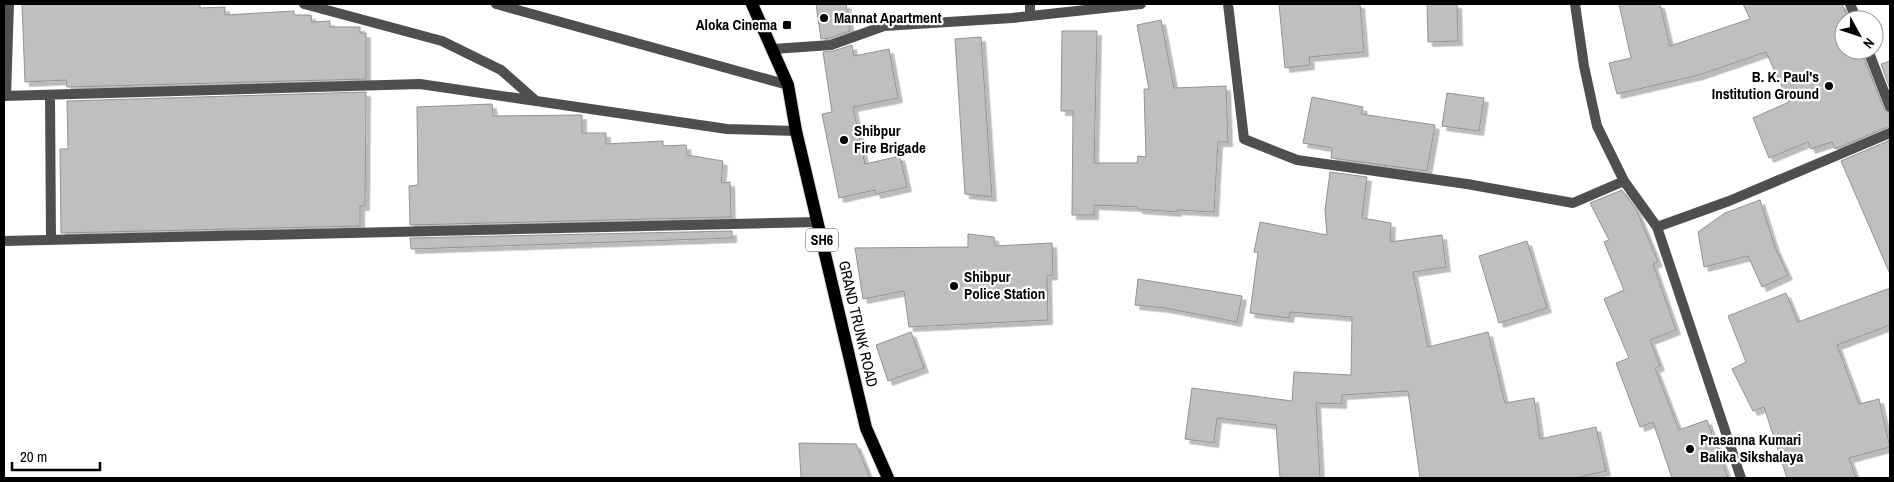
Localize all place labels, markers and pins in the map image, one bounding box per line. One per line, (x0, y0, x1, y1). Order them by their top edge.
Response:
place label: Mannat Apartment (834, 7, 942, 28)
marker: Mannat Apartment (818, 12, 830, 24)
place label: Aloka Cinema (696, 14, 777, 35)
marker: Aloka Cinema (781, 19, 793, 31)
place label: B. K. Paul's Institution Ground (1712, 66, 1819, 104)
marker: B. K. Paul's Institution Ground (1823, 80, 1835, 92)
place label: Shibpur Fire Brigade (854, 120, 926, 158)
marker: Shibpur Fire Brigade (838, 134, 850, 146)
place label: Shibpur Police Station (964, 266, 1045, 304)
marker: Shibpur Police Station (948, 280, 960, 292)
place label: Prasanna Kumari Balika Sikshalaya (1700, 429, 1803, 467)
marker: Prasanna Kumari Balika Sikshalaya (1684, 443, 1696, 455)

